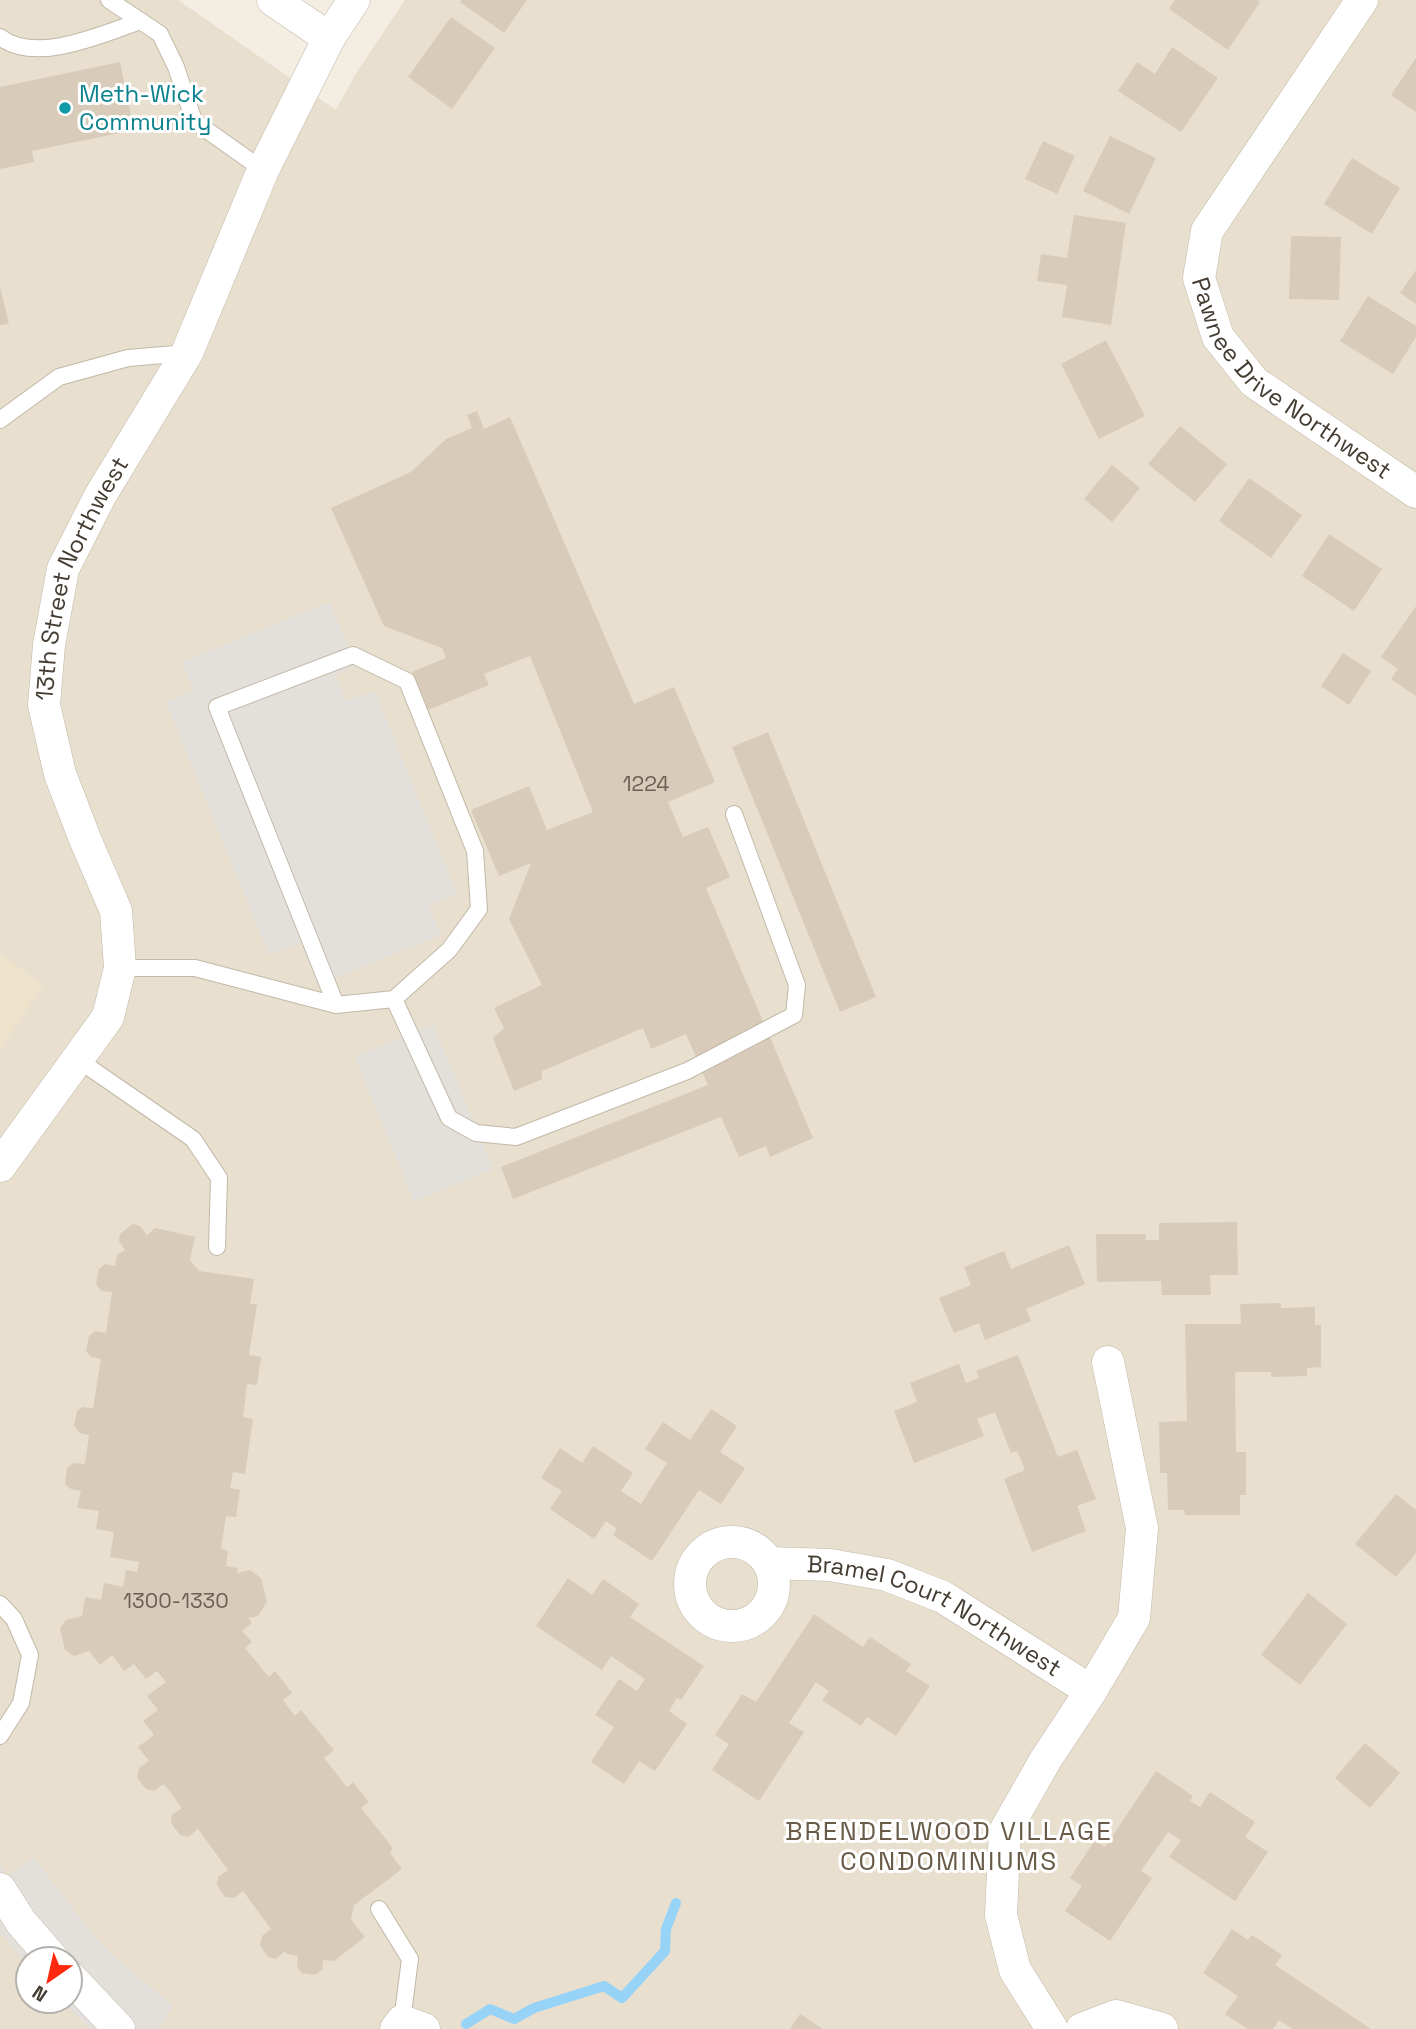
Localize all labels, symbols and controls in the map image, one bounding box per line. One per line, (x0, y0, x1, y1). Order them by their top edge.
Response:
place label: Meth-Wick Community (79, 78, 211, 137)
marker: Meth-Wick Community (57, 100, 73, 116)
street label: Pawnee Drive Northwest (1185, 273, 1398, 486)
street label: 13th Street Northwest (28, 451, 135, 702)
house number: 1224 (623, 770, 669, 797)
street label: Bramel Court Northwest (806, 1548, 1067, 1683)
house number: 1300-1330 (123, 1587, 229, 1614)
district label: BRENDELWOOD VILLAGE CONDOMINIUMS (785, 1814, 1113, 1878)
north arrow (14, 1945, 84, 2015)
text: N (28, 1980, 52, 2008)

